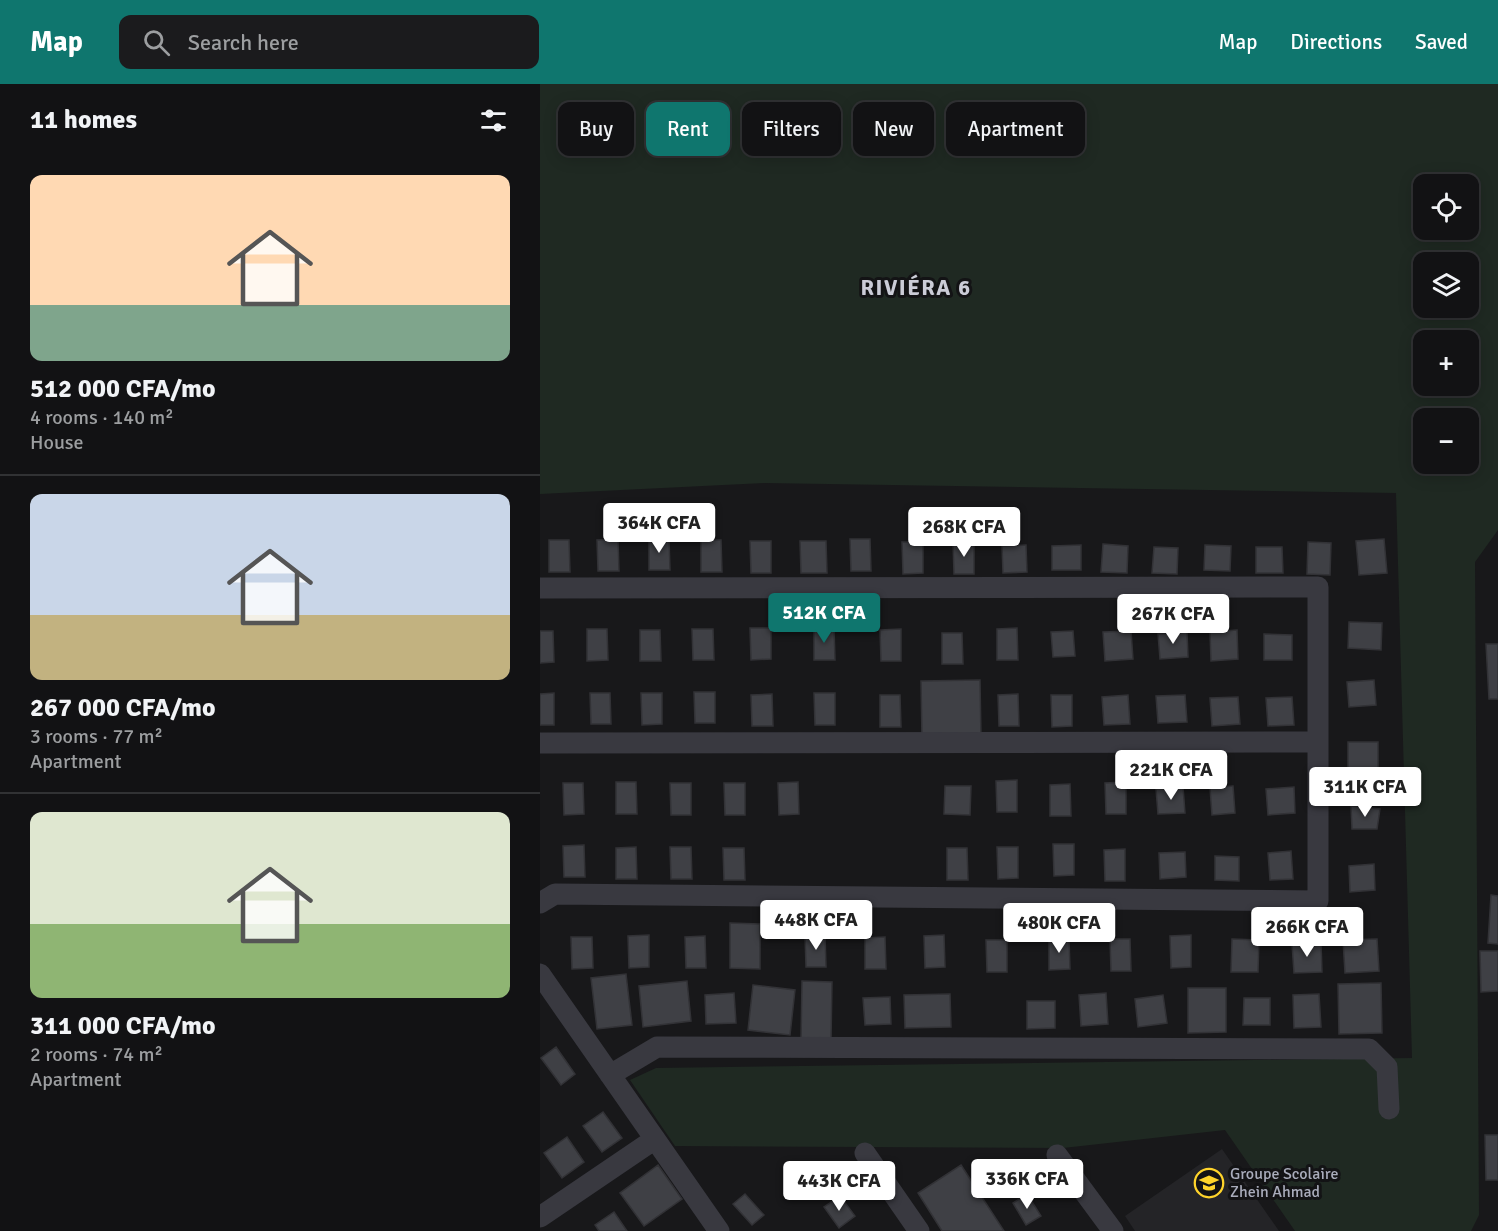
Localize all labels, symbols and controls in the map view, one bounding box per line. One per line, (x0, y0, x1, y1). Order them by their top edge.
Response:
search box (119, 15, 539, 69)
text: Map (30, 25, 83, 59)
icon: search (140, 26, 173, 59)
text: Search here (188, 29, 299, 56)
text: Map (1219, 29, 1257, 55)
text: Directions (1290, 29, 1382, 55)
text: Saved (1415, 29, 1468, 55)
chip: Buy (558, 102, 634, 156)
chip: Rent (646, 102, 730, 156)
chip: Filters (742, 102, 841, 156)
chip: New (853, 102, 934, 156)
chip: Apartment (946, 102, 1085, 156)
text: 11 homes (30, 104, 137, 136)
icon: filters (477, 104, 510, 137)
map controls (1413, 174, 1479, 474)
button: locate (1413, 174, 1479, 240)
icon: home (216, 214, 324, 322)
button: layers (1413, 252, 1479, 318)
district label: RIVIÉRA 6 (860, 274, 972, 301)
button: + (1413, 330, 1479, 396)
text: 512 000 CFA/mo (30, 373, 216, 405)
text: 4 rooms · 140 m² (30, 405, 174, 430)
button: − (1413, 408, 1479, 474)
text: House (30, 430, 84, 455)
pin: 364K CFA (597, 503, 721, 554)
pin: 268K CFA (902, 507, 1026, 558)
text: 364K CFA (617, 510, 701, 535)
text: 268K CFA (922, 514, 1006, 539)
icon: home (216, 533, 324, 641)
pin: 512K CFA (762, 593, 886, 644)
pin: 267K CFA (1111, 594, 1235, 645)
text: 512K CFA (782, 600, 866, 625)
text: 267K CFA (1131, 601, 1215, 626)
text: 267 000 CFA/mo (30, 692, 216, 724)
text: 3 rooms · 77 m² (30, 724, 163, 749)
text: Apartment (30, 749, 122, 774)
pin: 221K CFA (1109, 750, 1233, 801)
text: 221K CFA (1129, 757, 1213, 782)
pin: 311K CFA (1303, 767, 1427, 818)
text: 311K CFA (1323, 774, 1407, 799)
icon: home (216, 851, 324, 959)
pin: 448K CFA (754, 900, 878, 951)
pin: 480K CFA (997, 903, 1121, 954)
text: 448K CFA (774, 907, 858, 932)
pin: 266K CFA (1245, 907, 1369, 958)
text: 480K CFA (1017, 910, 1101, 935)
text: 266K CFA (1265, 914, 1349, 939)
text: 311 000 CFA/mo (30, 1010, 216, 1042)
text: 2 rooms · 74 m² (30, 1042, 163, 1067)
text: Apartment (30, 1067, 122, 1092)
pin: 336K CFA (965, 1159, 1089, 1210)
pin: 443K CFA (777, 1161, 901, 1212)
place label: Groupe Scolaire Zhein Ahmad (1230, 1164, 1338, 1202)
text: 336K CFA (985, 1166, 1069, 1191)
school or university icon: Groupe Scolaire Zhein Ahmad (1193, 1167, 1225, 1199)
text: 443K CFA (797, 1168, 881, 1193)

